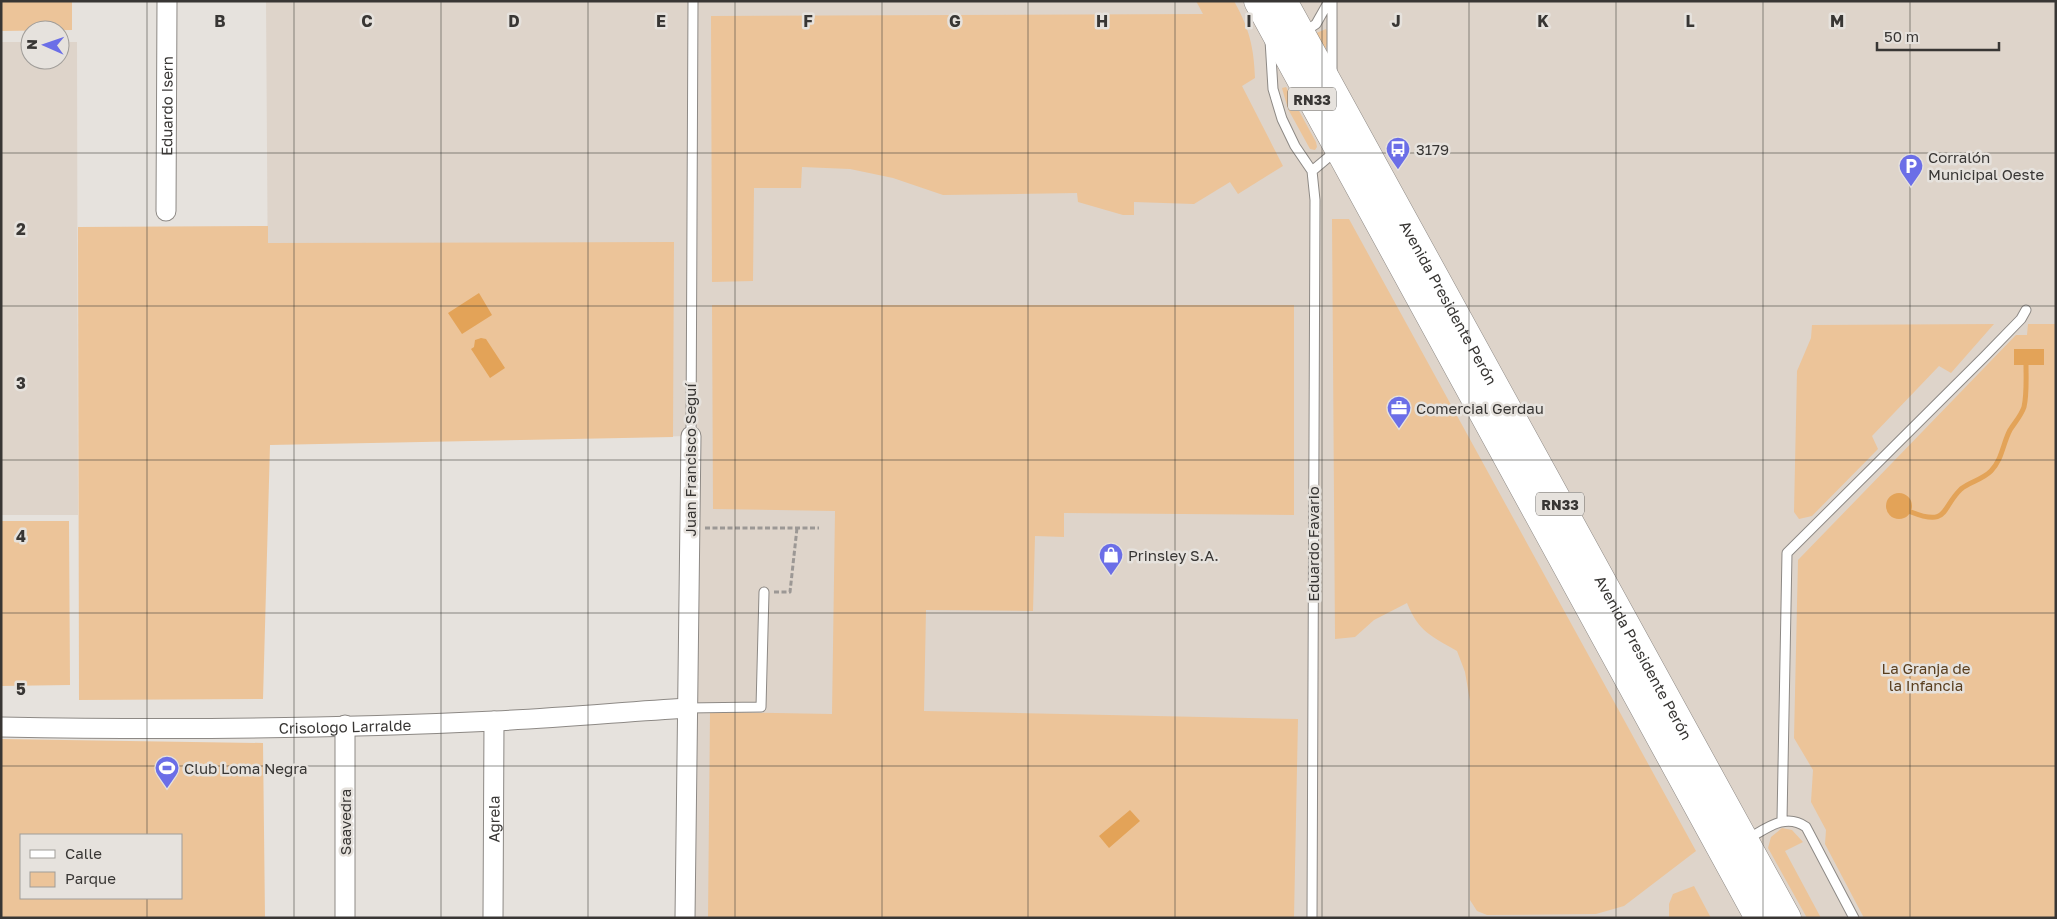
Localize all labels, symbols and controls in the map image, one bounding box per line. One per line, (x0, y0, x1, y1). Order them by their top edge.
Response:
text: B (214, 11, 226, 31)
text: C (361, 11, 373, 31)
text: D (508, 11, 520, 31)
text: E (656, 11, 666, 31)
text: F (803, 11, 813, 31)
text: G (949, 11, 961, 31)
text: H (1096, 11, 1108, 31)
text: I (1246, 11, 1252, 31)
text: J (1391, 11, 1401, 31)
text: K (1537, 11, 1549, 31)
text: L (1685, 11, 1695, 31)
text: M (1830, 11, 1844, 31)
north arrow (20, 20, 70, 70)
scale bar (1877, 20, 2000, 52)
text: 50 m (1884, 27, 1919, 45)
text: N (23, 39, 40, 50)
street label: Eduardo Isern (157, 56, 176, 156)
road number: RN33 (1288, 88, 1336, 110)
bus stop icon: 3179 (1385, 136, 1411, 170)
place label: 3179 (1416, 140, 1449, 158)
place label: Corralón Municipal Oeste (1928, 148, 2044, 183)
parking icon: Corralón Municipal Oeste (1898, 153, 1924, 187)
street label: Avenida Presidente Perón (1396, 217, 1501, 388)
text: 2 (16, 219, 26, 239)
text: 3 (16, 373, 26, 393)
street label: Juan Francisco Seguí (681, 383, 699, 536)
office icon: Comercial Gerdau (1386, 395, 1412, 429)
place label: Comercial Gerdau (1416, 399, 1544, 417)
street label: Eduardo Favario (1304, 486, 1322, 602)
road number: RN33 (1536, 492, 1584, 516)
text: 4 (16, 526, 26, 546)
shop icon: Prinsley S.A. (1098, 542, 1124, 576)
place label: Prinsley S.A. (1128, 546, 1219, 564)
street label: Avenida Presidente Perón (1591, 572, 1696, 743)
park label: La Granja de la Infancia (1881, 659, 1971, 694)
text: 5 (16, 679, 26, 699)
street label: Crisologo Larralde (279, 715, 412, 737)
sports icon: Club Loma Negra (154, 755, 180, 789)
place label: Club Loma Negra (184, 759, 307, 777)
street label: Saavedra (336, 789, 354, 855)
street label: Agrela (484, 796, 503, 842)
legend (20, 834, 182, 899)
text: Calle (65, 844, 102, 862)
text: Parque (65, 869, 116, 887)

